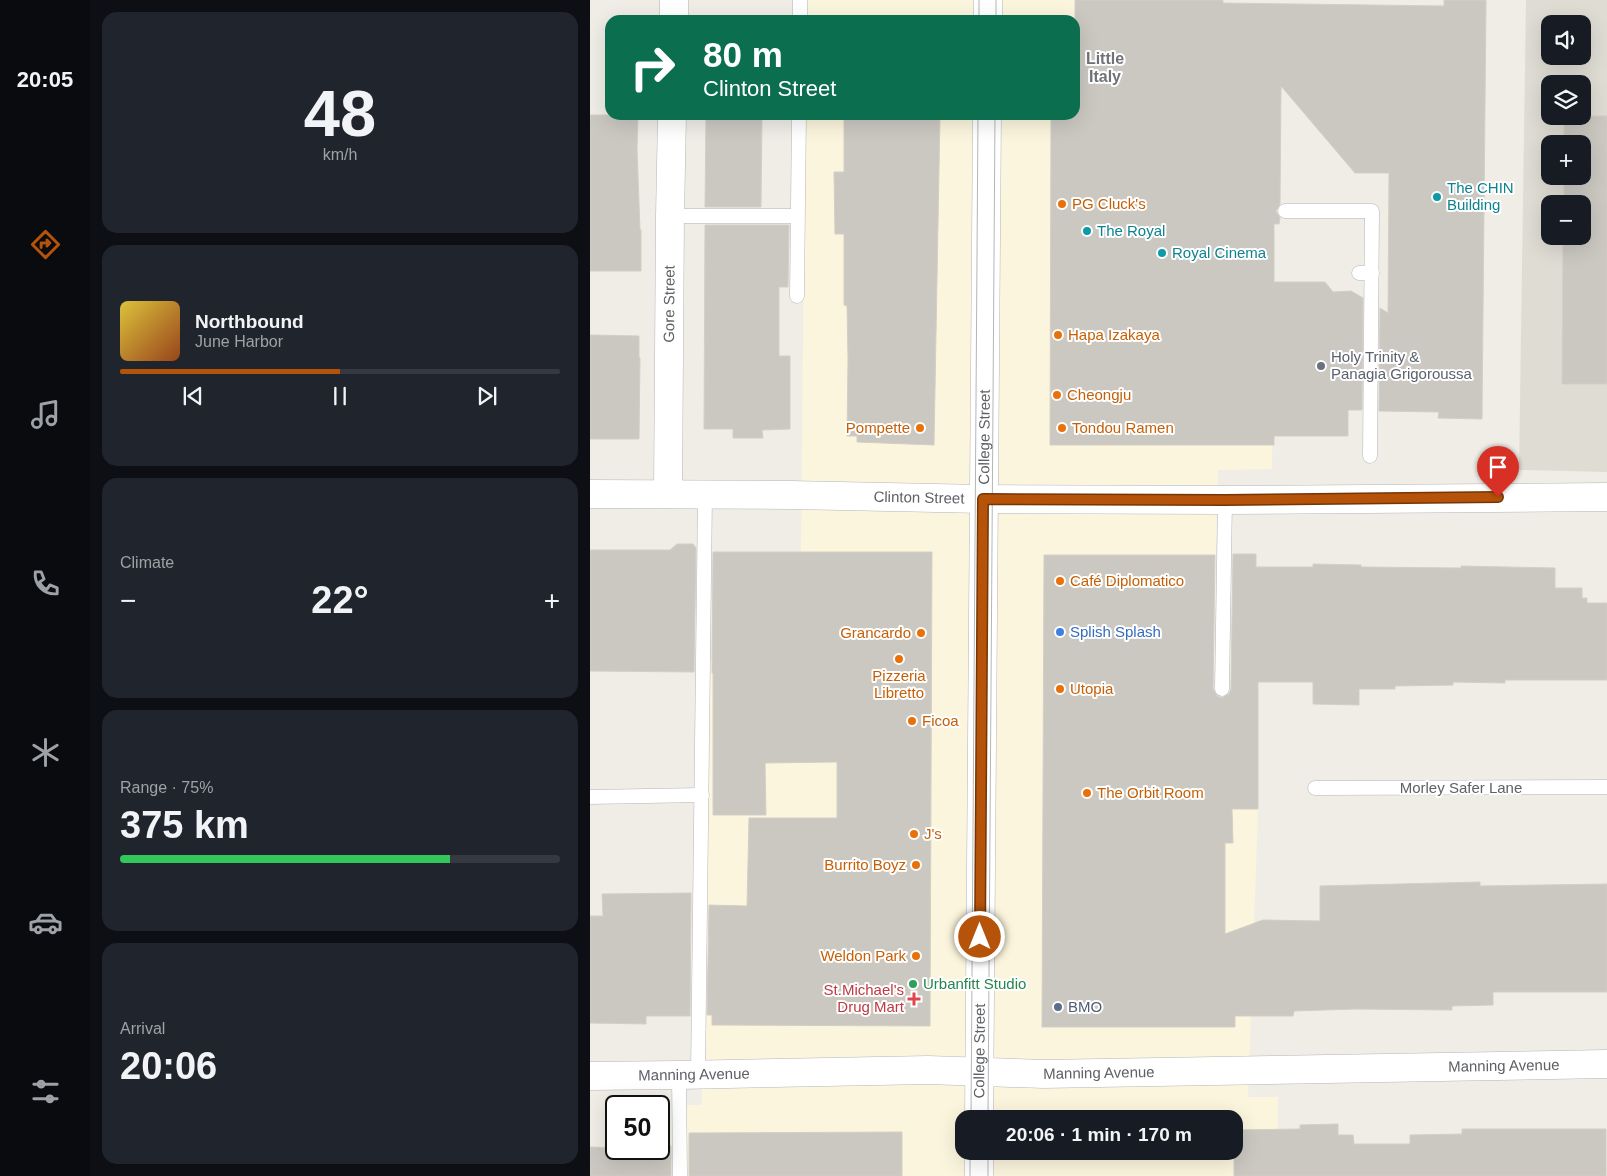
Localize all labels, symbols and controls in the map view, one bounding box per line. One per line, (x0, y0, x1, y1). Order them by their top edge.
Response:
map controls (1541, 15, 1591, 245)
button: sound (1541, 15, 1591, 65)
icon: right (620, 35, 685, 100)
text: 80 m (703, 35, 783, 74)
district label: Little Italy (1086, 50, 1124, 85)
text: 20:05 (17, 67, 73, 92)
button: layers (1541, 75, 1591, 125)
text: Clinton Street (703, 76, 836, 101)
text: 48 (304, 77, 376, 150)
button: + (1541, 135, 1591, 185)
text: km/h (323, 146, 357, 163)
place label: The CHIN Building (1447, 179, 1514, 213)
marker: The CHIN Building (1431, 191, 1443, 203)
place label: PG Cluck's (1072, 195, 1146, 212)
button: − (1541, 195, 1591, 245)
marker: PG Cluck's (1056, 198, 1068, 210)
place label: The Royal (1097, 222, 1165, 239)
marker: The Royal (1081, 225, 1093, 237)
icon: directions (28, 227, 63, 262)
place label: Royal Cinema (1172, 244, 1267, 261)
marker: Royal Cinema (1156, 247, 1168, 259)
street label: Gore Street (660, 264, 678, 343)
text: Northbound (195, 311, 304, 332)
place label: Hapa Izakaya (1068, 326, 1160, 343)
marker: Hapa Izakaya (1052, 329, 1064, 341)
text: June Harbor (195, 333, 283, 350)
place label: Holy Trinity & Panagia Grigoroussa (1331, 348, 1473, 382)
marker: Holy Trinity & Panagia Grigoroussa (1315, 360, 1327, 372)
icon: previous (179, 382, 207, 410)
icon: pause (326, 382, 354, 410)
icon: next (473, 382, 501, 410)
place label: Cheongju (1067, 386, 1131, 403)
street label: College Street (975, 389, 993, 485)
marker: Cheongju (1051, 389, 1063, 401)
icon: music (28, 397, 63, 432)
place label: Pompette (846, 419, 910, 436)
place label: Tondou Ramen (1072, 419, 1174, 436)
marker: Pompette (914, 422, 926, 434)
marker: Tondou Ramen (1056, 422, 1068, 434)
pin (1477, 446, 1519, 497)
icon: arrive (1484, 453, 1512, 481)
street label: Clinton Street (873, 488, 965, 507)
text: Climate (120, 554, 174, 571)
icon: phone (28, 566, 63, 601)
place label: Café Diplomatico (1070, 572, 1184, 589)
marker: Café Diplomatico (1054, 575, 1066, 587)
text: 22° (311, 579, 369, 621)
text: − (120, 585, 136, 616)
text: + (544, 585, 560, 616)
place label: Splish Splash (1070, 623, 1161, 640)
place label: Grancardo (840, 624, 911, 641)
marker: Splish Splash (1054, 626, 1066, 638)
marker: Grancardo (915, 627, 927, 639)
marker: Pizzeria Libretto (893, 653, 905, 665)
place label: Pizzeria Libretto (872, 667, 926, 701)
place label: Utopia (1070, 680, 1114, 697)
marker: Utopia (1054, 683, 1066, 695)
place label: Ficoa (922, 712, 959, 729)
marker: Ficoa (906, 715, 918, 727)
icon: climate (28, 735, 63, 770)
text: Range · 75% (120, 779, 213, 796)
street label: Morley Safer Lane (1400, 779, 1522, 796)
place label: The Orbit Room (1097, 784, 1204, 801)
marker: The Orbit Room (1081, 787, 1093, 799)
text: 375 km (120, 804, 249, 846)
place label: J's (924, 825, 942, 842)
marker: J's (908, 828, 920, 840)
place label: Burrito Boyz (824, 856, 906, 873)
marker: Burrito Boyz (910, 859, 922, 871)
icon: car (28, 905, 63, 940)
position arrow (953, 910, 1005, 962)
place label: Weldon Park (820, 947, 906, 964)
marker: Weldon Park (910, 950, 922, 962)
place label: Urbanfitt Studio (923, 975, 1026, 992)
marker: Urbanfitt Studio (907, 978, 919, 990)
place label: St.Michael's Drug Mart (824, 981, 905, 1015)
marker: St.Michael's Drug Mart (908, 993, 920, 1005)
place label: BMO (1068, 998, 1102, 1015)
marker: BMO (1052, 1001, 1064, 1013)
street label: College Street (970, 1003, 988, 1099)
text: Arrival (120, 1020, 165, 1037)
text: 20:06 (120, 1045, 217, 1087)
street label: Manning Avenue (1448, 1056, 1560, 1075)
street label: Manning Avenue (1043, 1063, 1155, 1082)
street label: Manning Avenue (638, 1065, 750, 1083)
icon: filters (28, 1074, 63, 1109)
speed limit sign: 50 (605, 1095, 670, 1160)
text: 20:06 · 1 min · 170 m (1006, 1124, 1192, 1145)

